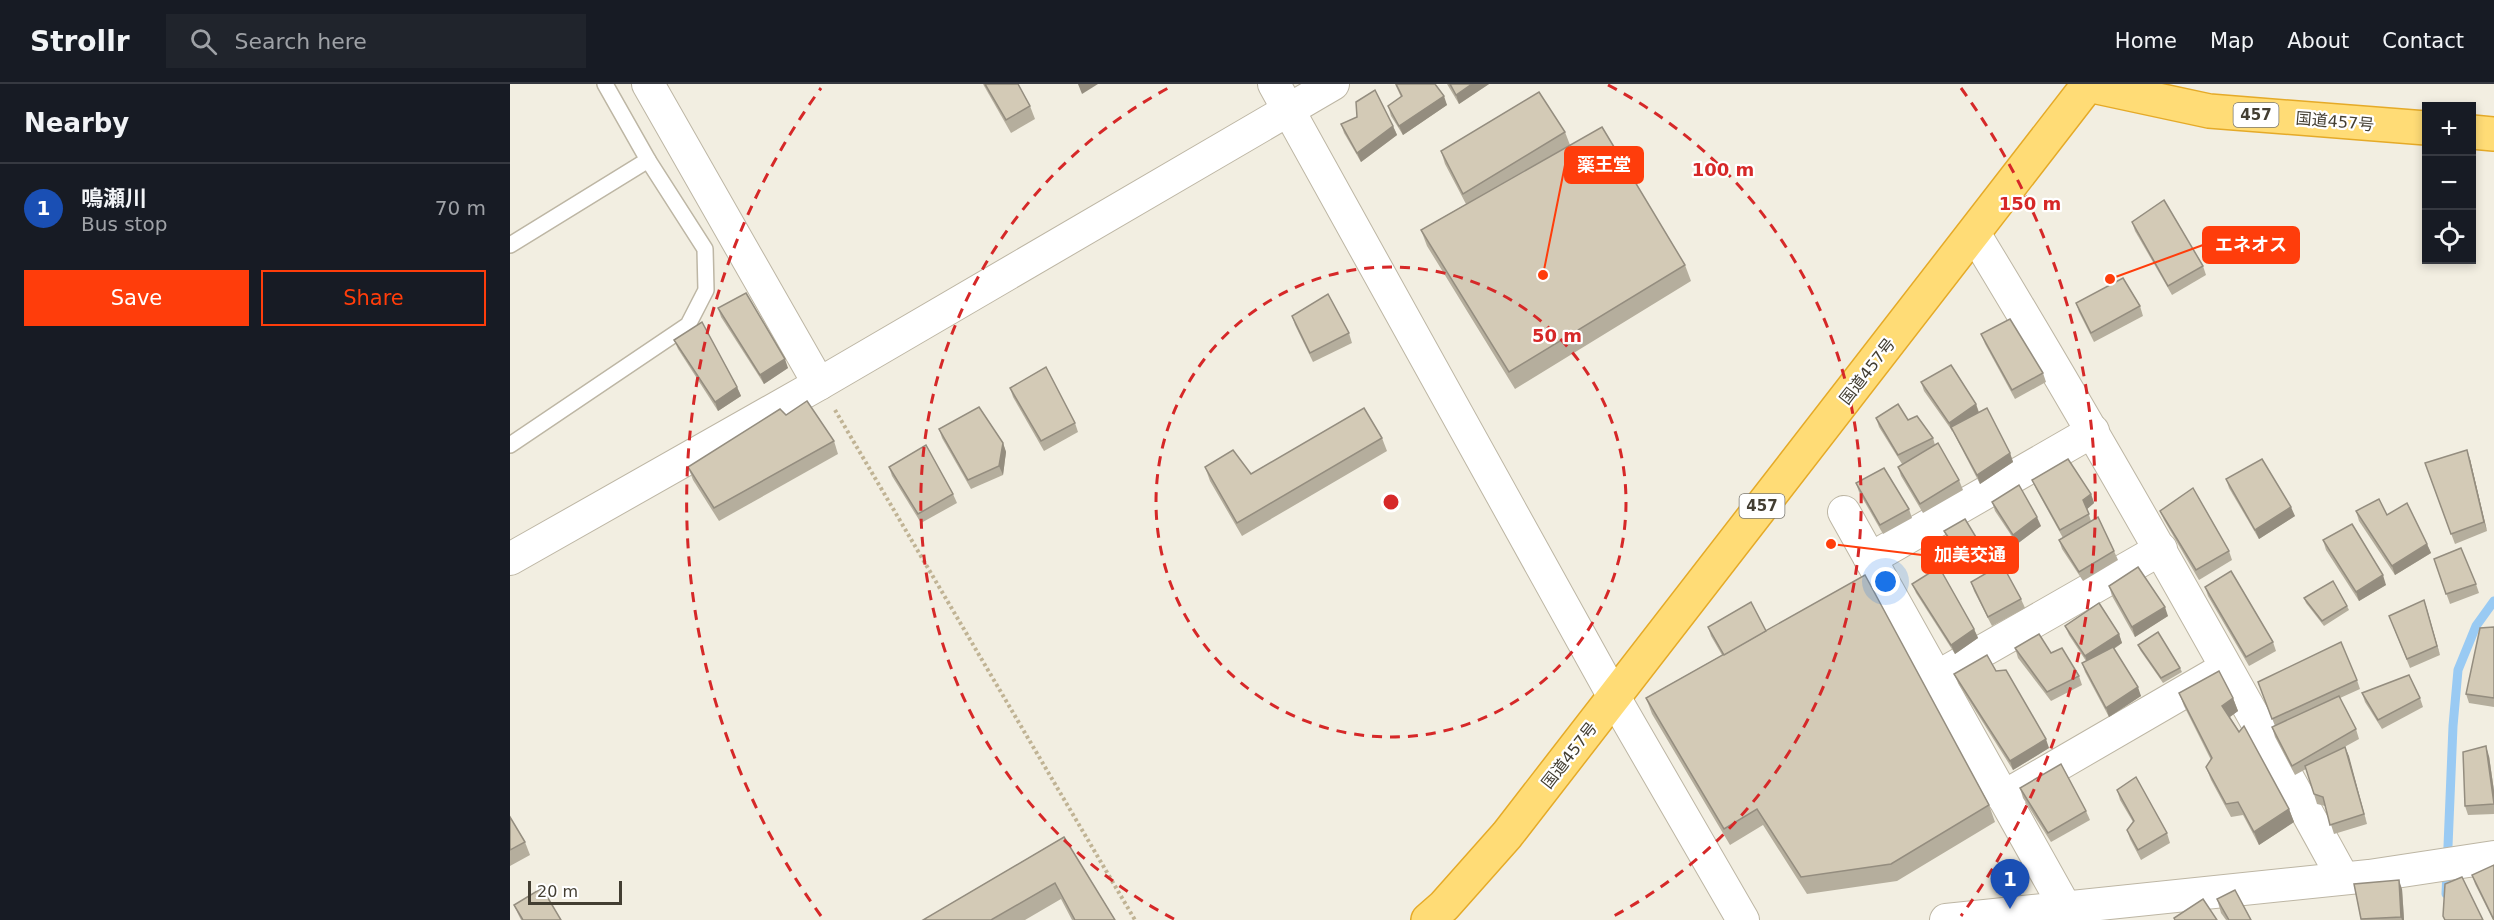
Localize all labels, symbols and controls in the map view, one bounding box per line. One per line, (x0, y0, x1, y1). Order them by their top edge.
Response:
search box (166, 14, 586, 68)
text: Strollr (30, 25, 130, 58)
icon: search (187, 25, 220, 58)
text: Search here (235, 29, 367, 54)
text: Home (2115, 29, 2177, 53)
text: Map (2210, 29, 2254, 53)
text: About (2287, 29, 2349, 53)
text: Contact (2382, 29, 2464, 53)
map controls (2422, 102, 2476, 264)
button: + (2422, 102, 2476, 156)
road number: 457 (2234, 103, 2278, 127)
text: Nearby (24, 108, 129, 138)
street label: 国道457号 (2295, 109, 2375, 134)
callout: 薬王堂 (1565, 147, 1643, 183)
text: 薬王堂 (1577, 154, 1631, 175)
button: − (2422, 156, 2476, 210)
text: 100 m (1692, 159, 1754, 180)
text: 鳴瀬川 (81, 186, 147, 211)
text: 150 m (1999, 193, 2061, 214)
text: 1 (37, 196, 50, 220)
text: 70 m (435, 196, 486, 220)
button: locate (2422, 210, 2476, 264)
text: Bus stop (81, 212, 167, 236)
callout: エネオス (2203, 227, 2299, 263)
text: エネオス (2215, 234, 2287, 255)
button: Save (24, 270, 249, 326)
button: Share (261, 270, 486, 326)
text: 50 m (1532, 325, 1582, 346)
street label: 国道457号 (1836, 335, 1899, 408)
centre of rings (1381, 492, 1401, 512)
road number: 457 (1740, 494, 1784, 518)
callout: 加美交通 (1922, 537, 2018, 573)
text: 加美交通 (1934, 544, 2006, 565)
your location (1871, 567, 1900, 596)
street label: 国道457号 (1538, 719, 1601, 792)
pin: 1 (1990, 860, 2030, 909)
scale bar (528, 878, 622, 906)
text: 20 m (537, 882, 578, 901)

